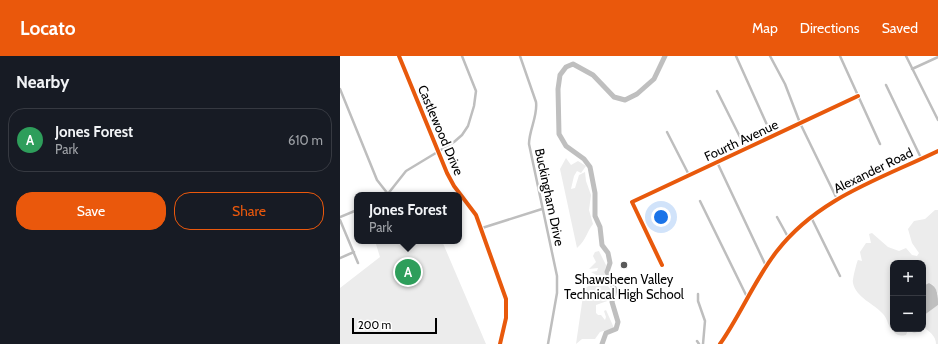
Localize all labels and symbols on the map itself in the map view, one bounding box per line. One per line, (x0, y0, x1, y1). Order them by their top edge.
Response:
street label: Castlewood Drive (415, 82, 467, 178)
street label: Fourth Avenue (701, 116, 781, 164)
street label: Alexander Road (831, 144, 915, 196)
street label: Buckingham Drive (532, 147, 568, 248)
your location (651, 207, 671, 227)
pin: A (395, 257, 421, 287)
marker: Shawsheen Valley Technical High School (619, 260, 629, 270)
place label: Shawsheen Valley Technical High School (564, 271, 684, 302)
scale bar (352, 316, 437, 335)

